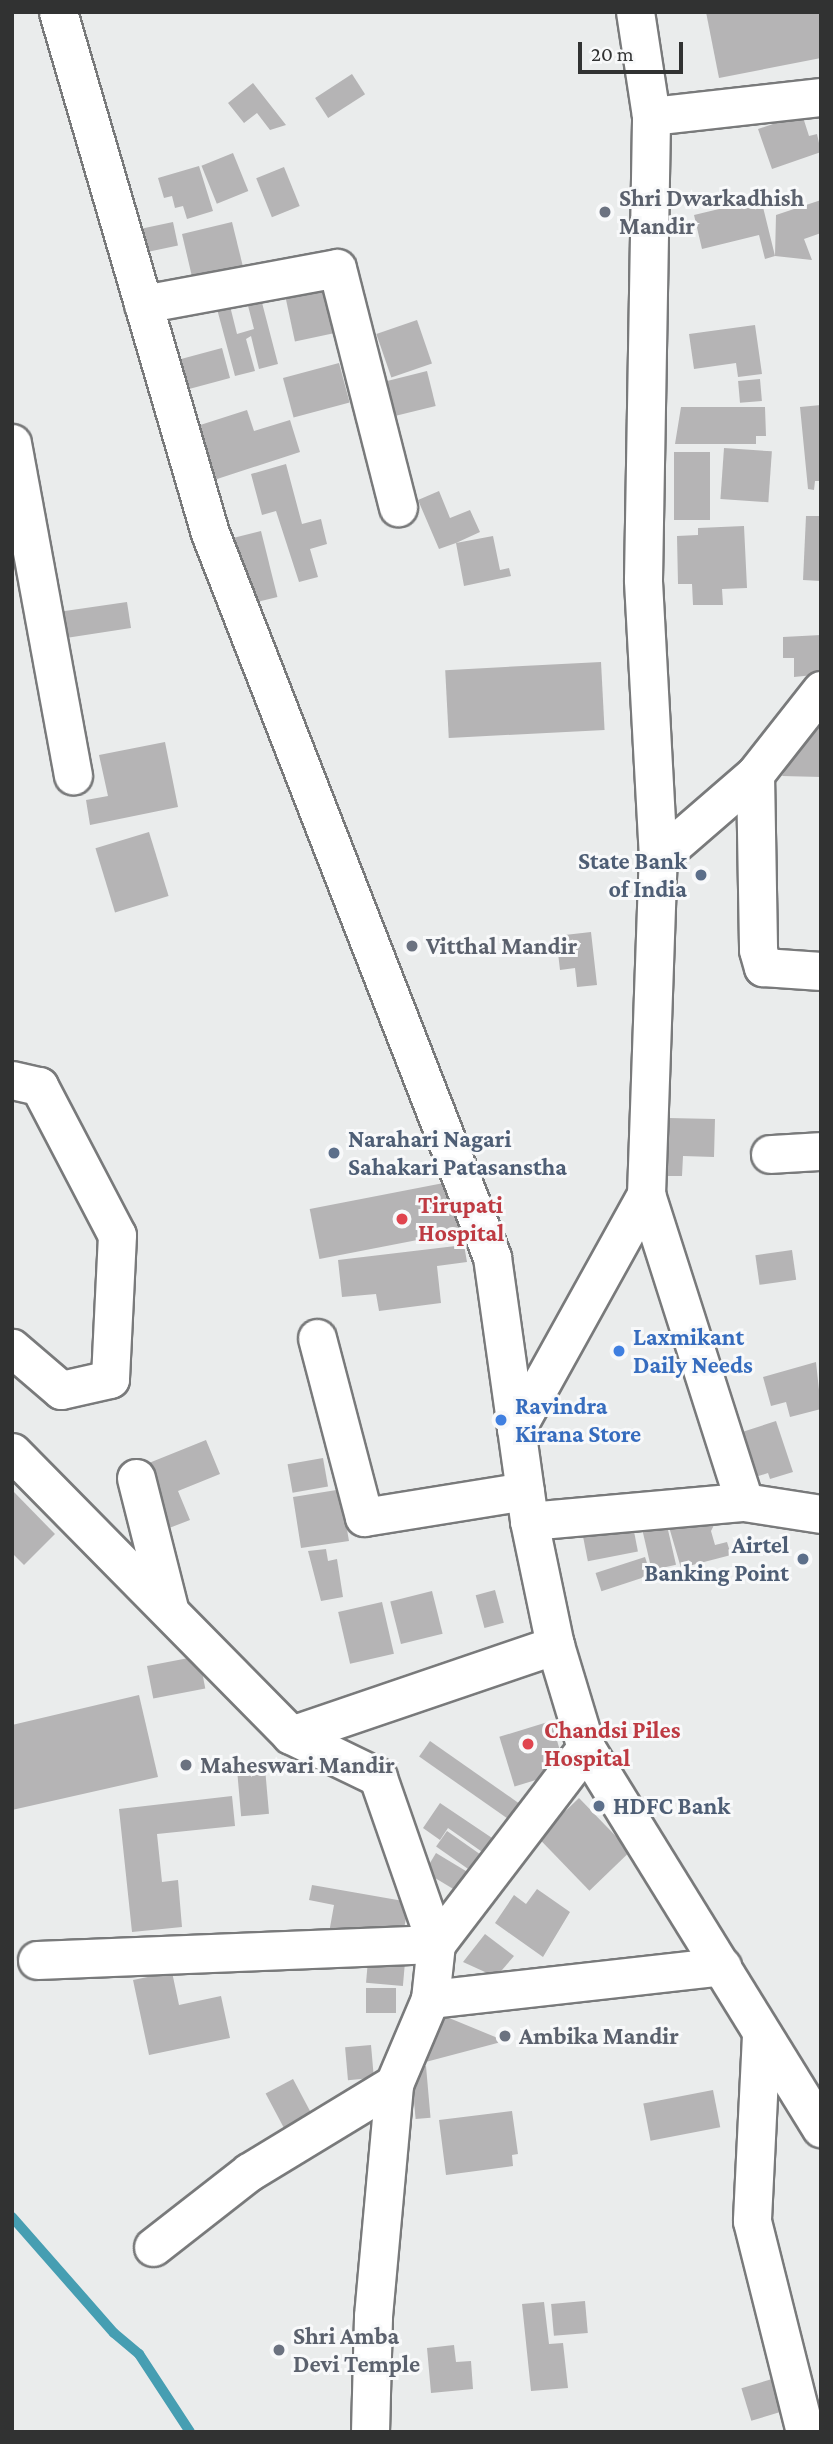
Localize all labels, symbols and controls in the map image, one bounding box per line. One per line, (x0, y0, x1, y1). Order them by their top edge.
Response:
scale bar (581, 28, 686, 72)
text: 20 m (591, 42, 634, 66)
place label: Shri Dwarkadhish Mandir (619, 184, 804, 240)
marker: Shri Dwarkadhish Mandir (597, 204, 613, 220)
place label: State Bank of India (578, 847, 687, 903)
marker: State Bank of India (693, 867, 709, 883)
place label: Vitthal Mandir (426, 932, 577, 960)
marker: Vitthal Mandir (404, 938, 420, 954)
place label: Narahari Nagari Sahakari Patasanstha (348, 1125, 567, 1181)
marker: Narahari Nagari Sahakari Patasanstha (326, 1145, 342, 1161)
place label: Tirupati Hospital (418, 1191, 504, 1247)
marker: Tirupati Hospital (392, 1209, 412, 1229)
place label: Laxmikant Daily Needs (633, 1323, 753, 1379)
marker: Laxmikant Daily Needs (611, 1343, 627, 1359)
place label: Ravindra Kirana Store (515, 1392, 641, 1448)
marker: Ravindra Kirana Store (493, 1412, 509, 1428)
place label: Airtel Banking Point (644, 1531, 789, 1587)
marker: Airtel Banking Point (795, 1551, 811, 1567)
place label: Chandsi Piles Hospital (544, 1716, 680, 1772)
marker: Chandsi Piles Hospital (518, 1734, 538, 1754)
place label: Maheswari Mandir (200, 1751, 395, 1779)
marker: Maheswari Mandir (178, 1757, 194, 1773)
place label: HDFC Bank (613, 1792, 730, 1820)
marker: HDFC Bank (591, 1798, 607, 1814)
place label: Ambika Mandir (519, 2022, 679, 2050)
marker: Ambika Mandir (497, 2028, 513, 2044)
place label: Shri Amba Devi Temple (293, 2322, 420, 2378)
marker: Shri Amba Devi Temple (271, 2342, 287, 2358)

